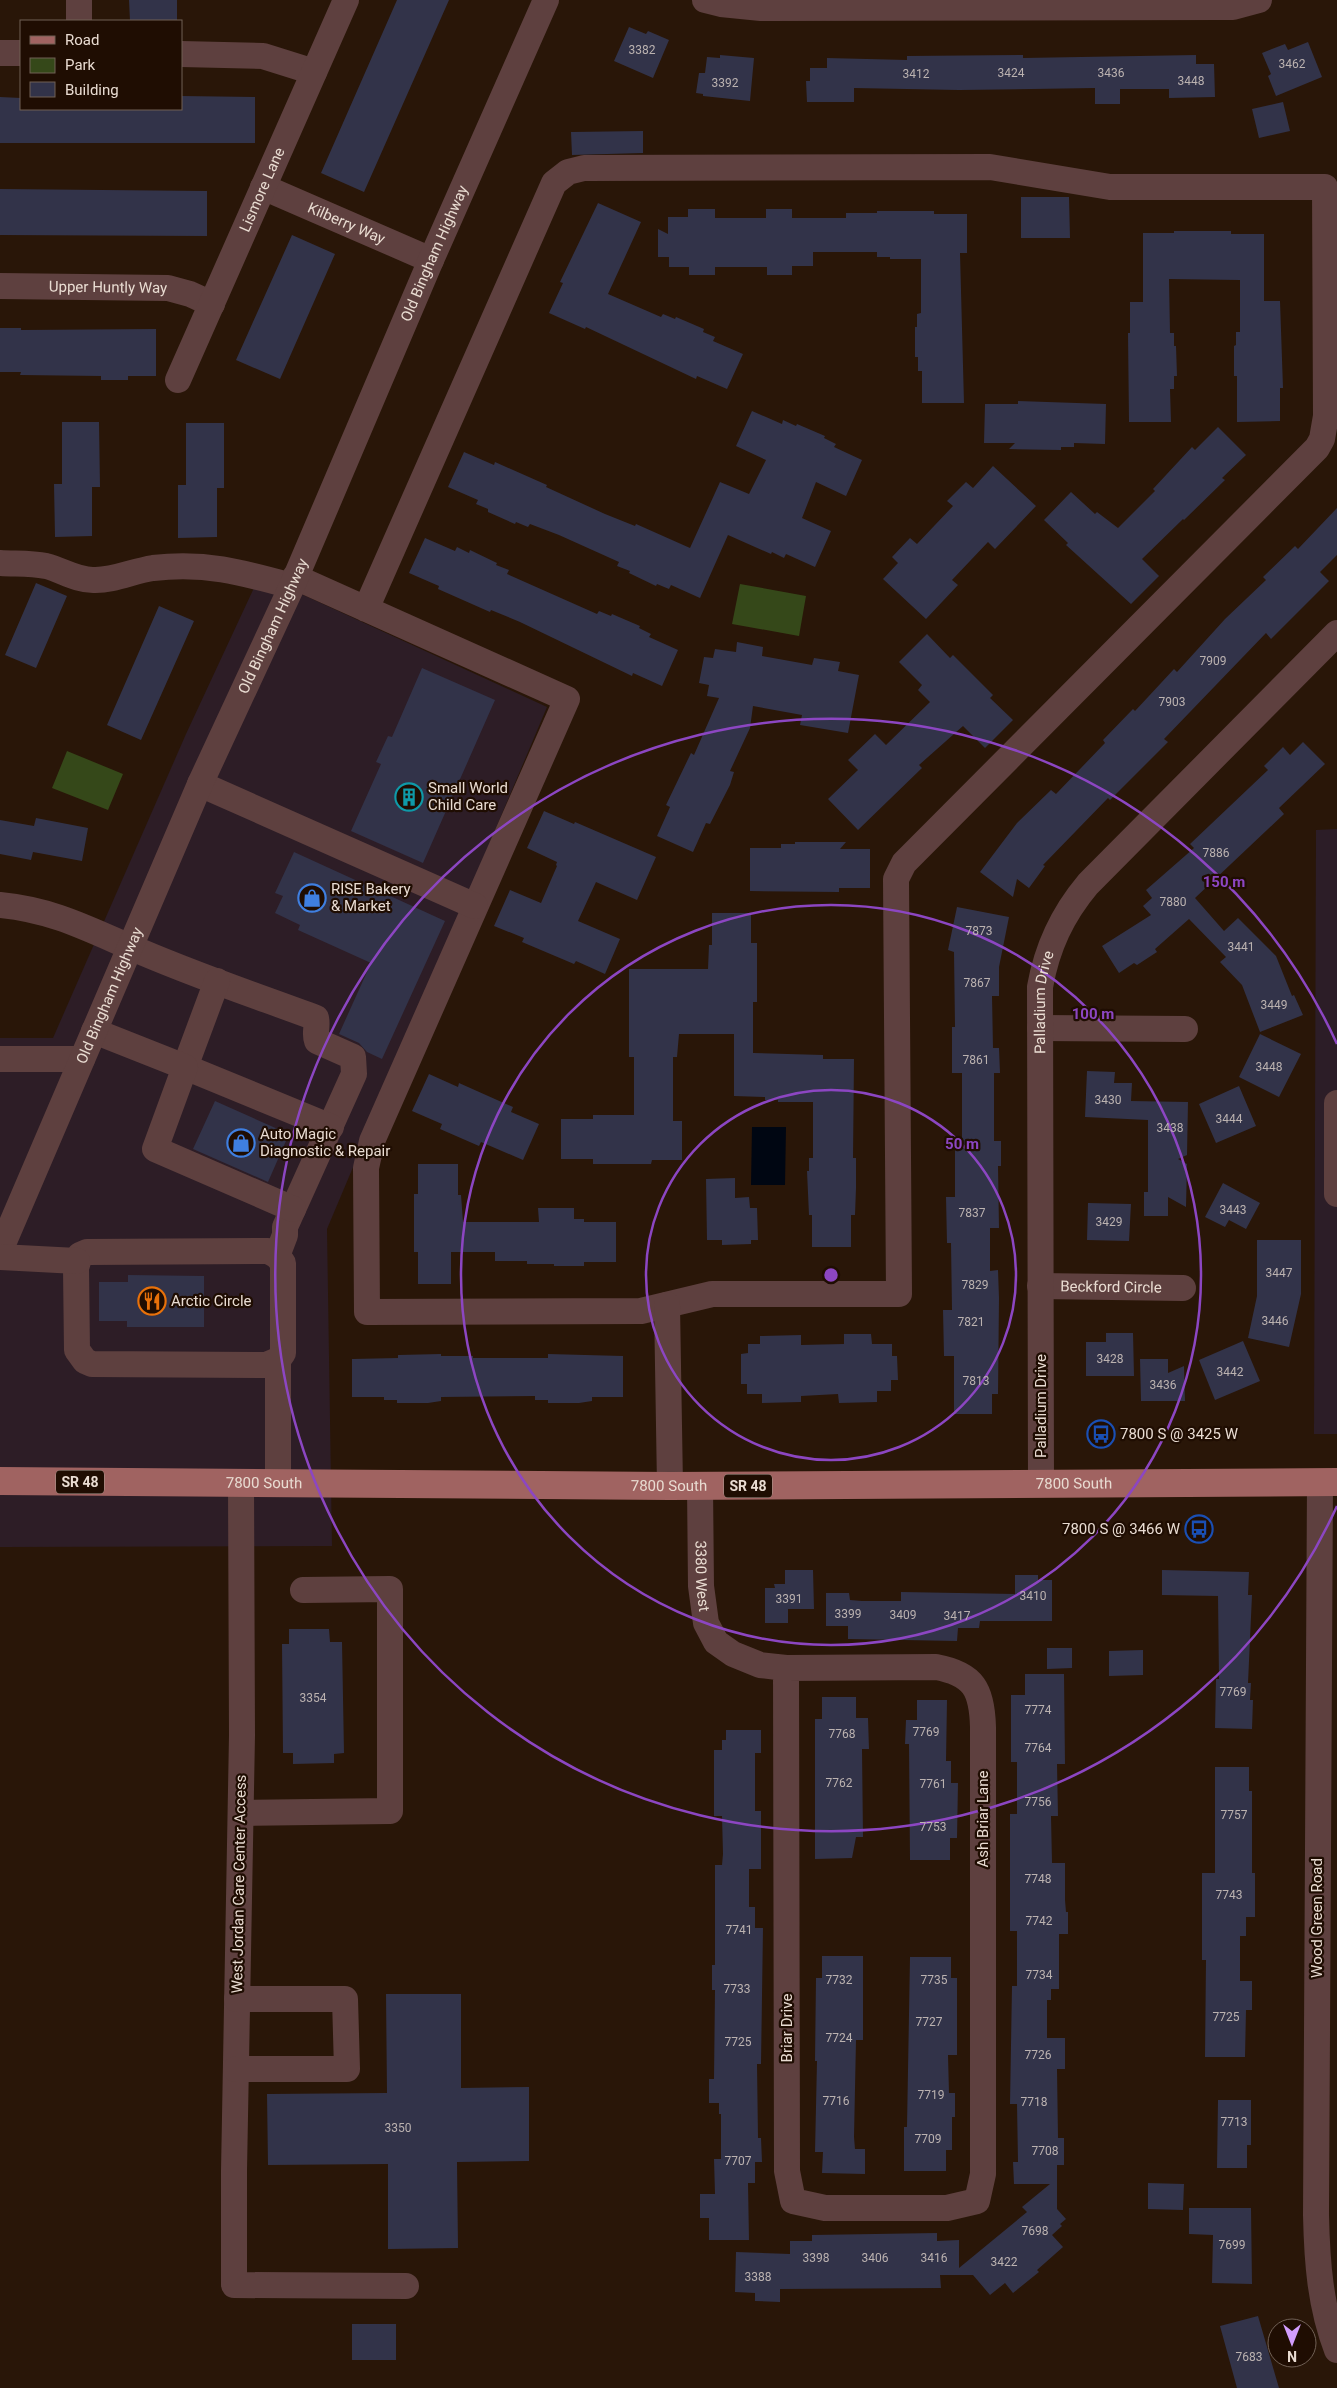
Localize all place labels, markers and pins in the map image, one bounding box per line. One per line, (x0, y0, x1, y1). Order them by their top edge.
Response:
place label: Small World Child Care (428, 779, 508, 814)
building icon: Small World Child Care (394, 782, 424, 812)
place label: RISE Bakery & Market (331, 880, 411, 915)
shop icon: RISE Bakery & Market (297, 883, 327, 913)
place label: Auto Magic Diagnostic & Repair (260, 1125, 390, 1160)
shop icon: Auto Magic Diagnostic & Repair (226, 1128, 256, 1158)
centre of rings (822, 1266, 840, 1284)
restaurant icon: Arctic Circle (137, 1286, 167, 1316)
place label: Arctic Circle (171, 1292, 252, 1310)
bus stop icon: 7800 S @ 3425 W (1086, 1419, 1116, 1449)
place label: 7800 S @ 3425 W (1120, 1425, 1238, 1443)
bus stop icon: 7800 S @ 3466 W (1184, 1514, 1214, 1544)
place label: 7800 S @ 3466 W (1062, 1520, 1180, 1538)

